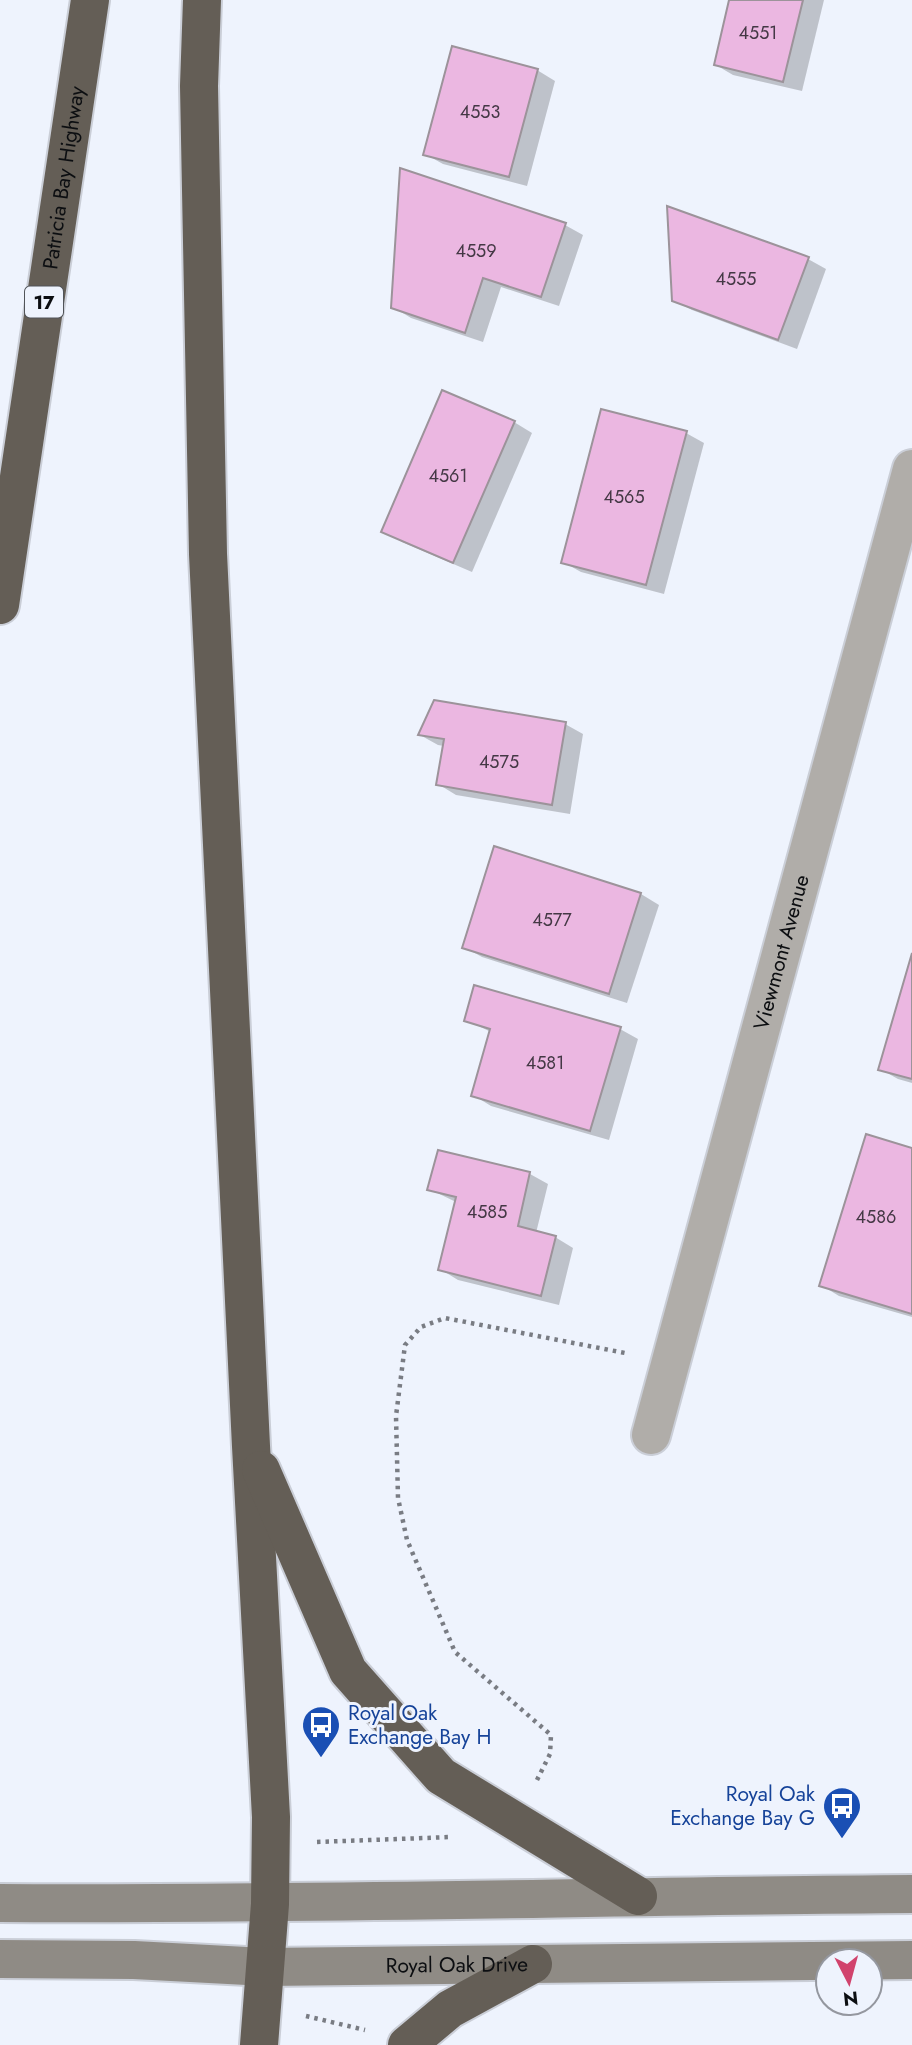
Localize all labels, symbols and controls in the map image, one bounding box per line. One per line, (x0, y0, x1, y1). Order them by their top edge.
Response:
house number: 4551 (739, 20, 777, 46)
street label: Patricia Bay Highway (35, 83, 92, 271)
house number: 4553 (460, 99, 500, 125)
house number: 4559 (455, 238, 497, 264)
house number: 4555 (716, 266, 756, 292)
road number: 17 (25, 286, 63, 318)
house number: 4561 (428, 463, 468, 489)
house number: 4565 (603, 484, 645, 510)
house number: 4575 (479, 749, 519, 775)
street label: Viewmont Avenue (746, 871, 817, 1033)
house number: 4577 (532, 907, 572, 933)
house number: 4581 (526, 1050, 564, 1076)
house number: 4585 (467, 1199, 507, 1225)
house number: 4586 (856, 1204, 896, 1230)
place label: Royal Oak Exchange Bay H (348, 1698, 492, 1752)
bus stop icon: Royal Oak Exchange Bay H (300, 1704, 342, 1759)
place label: Royal Oak Exchange Bay G (670, 1779, 816, 1833)
bus stop icon: Royal Oak Exchange Bay G (821, 1785, 863, 1840)
north arrow (814, 1947, 884, 2017)
street label: Royal Oak Drive (385, 1949, 528, 1981)
text: N (842, 1984, 860, 2013)

